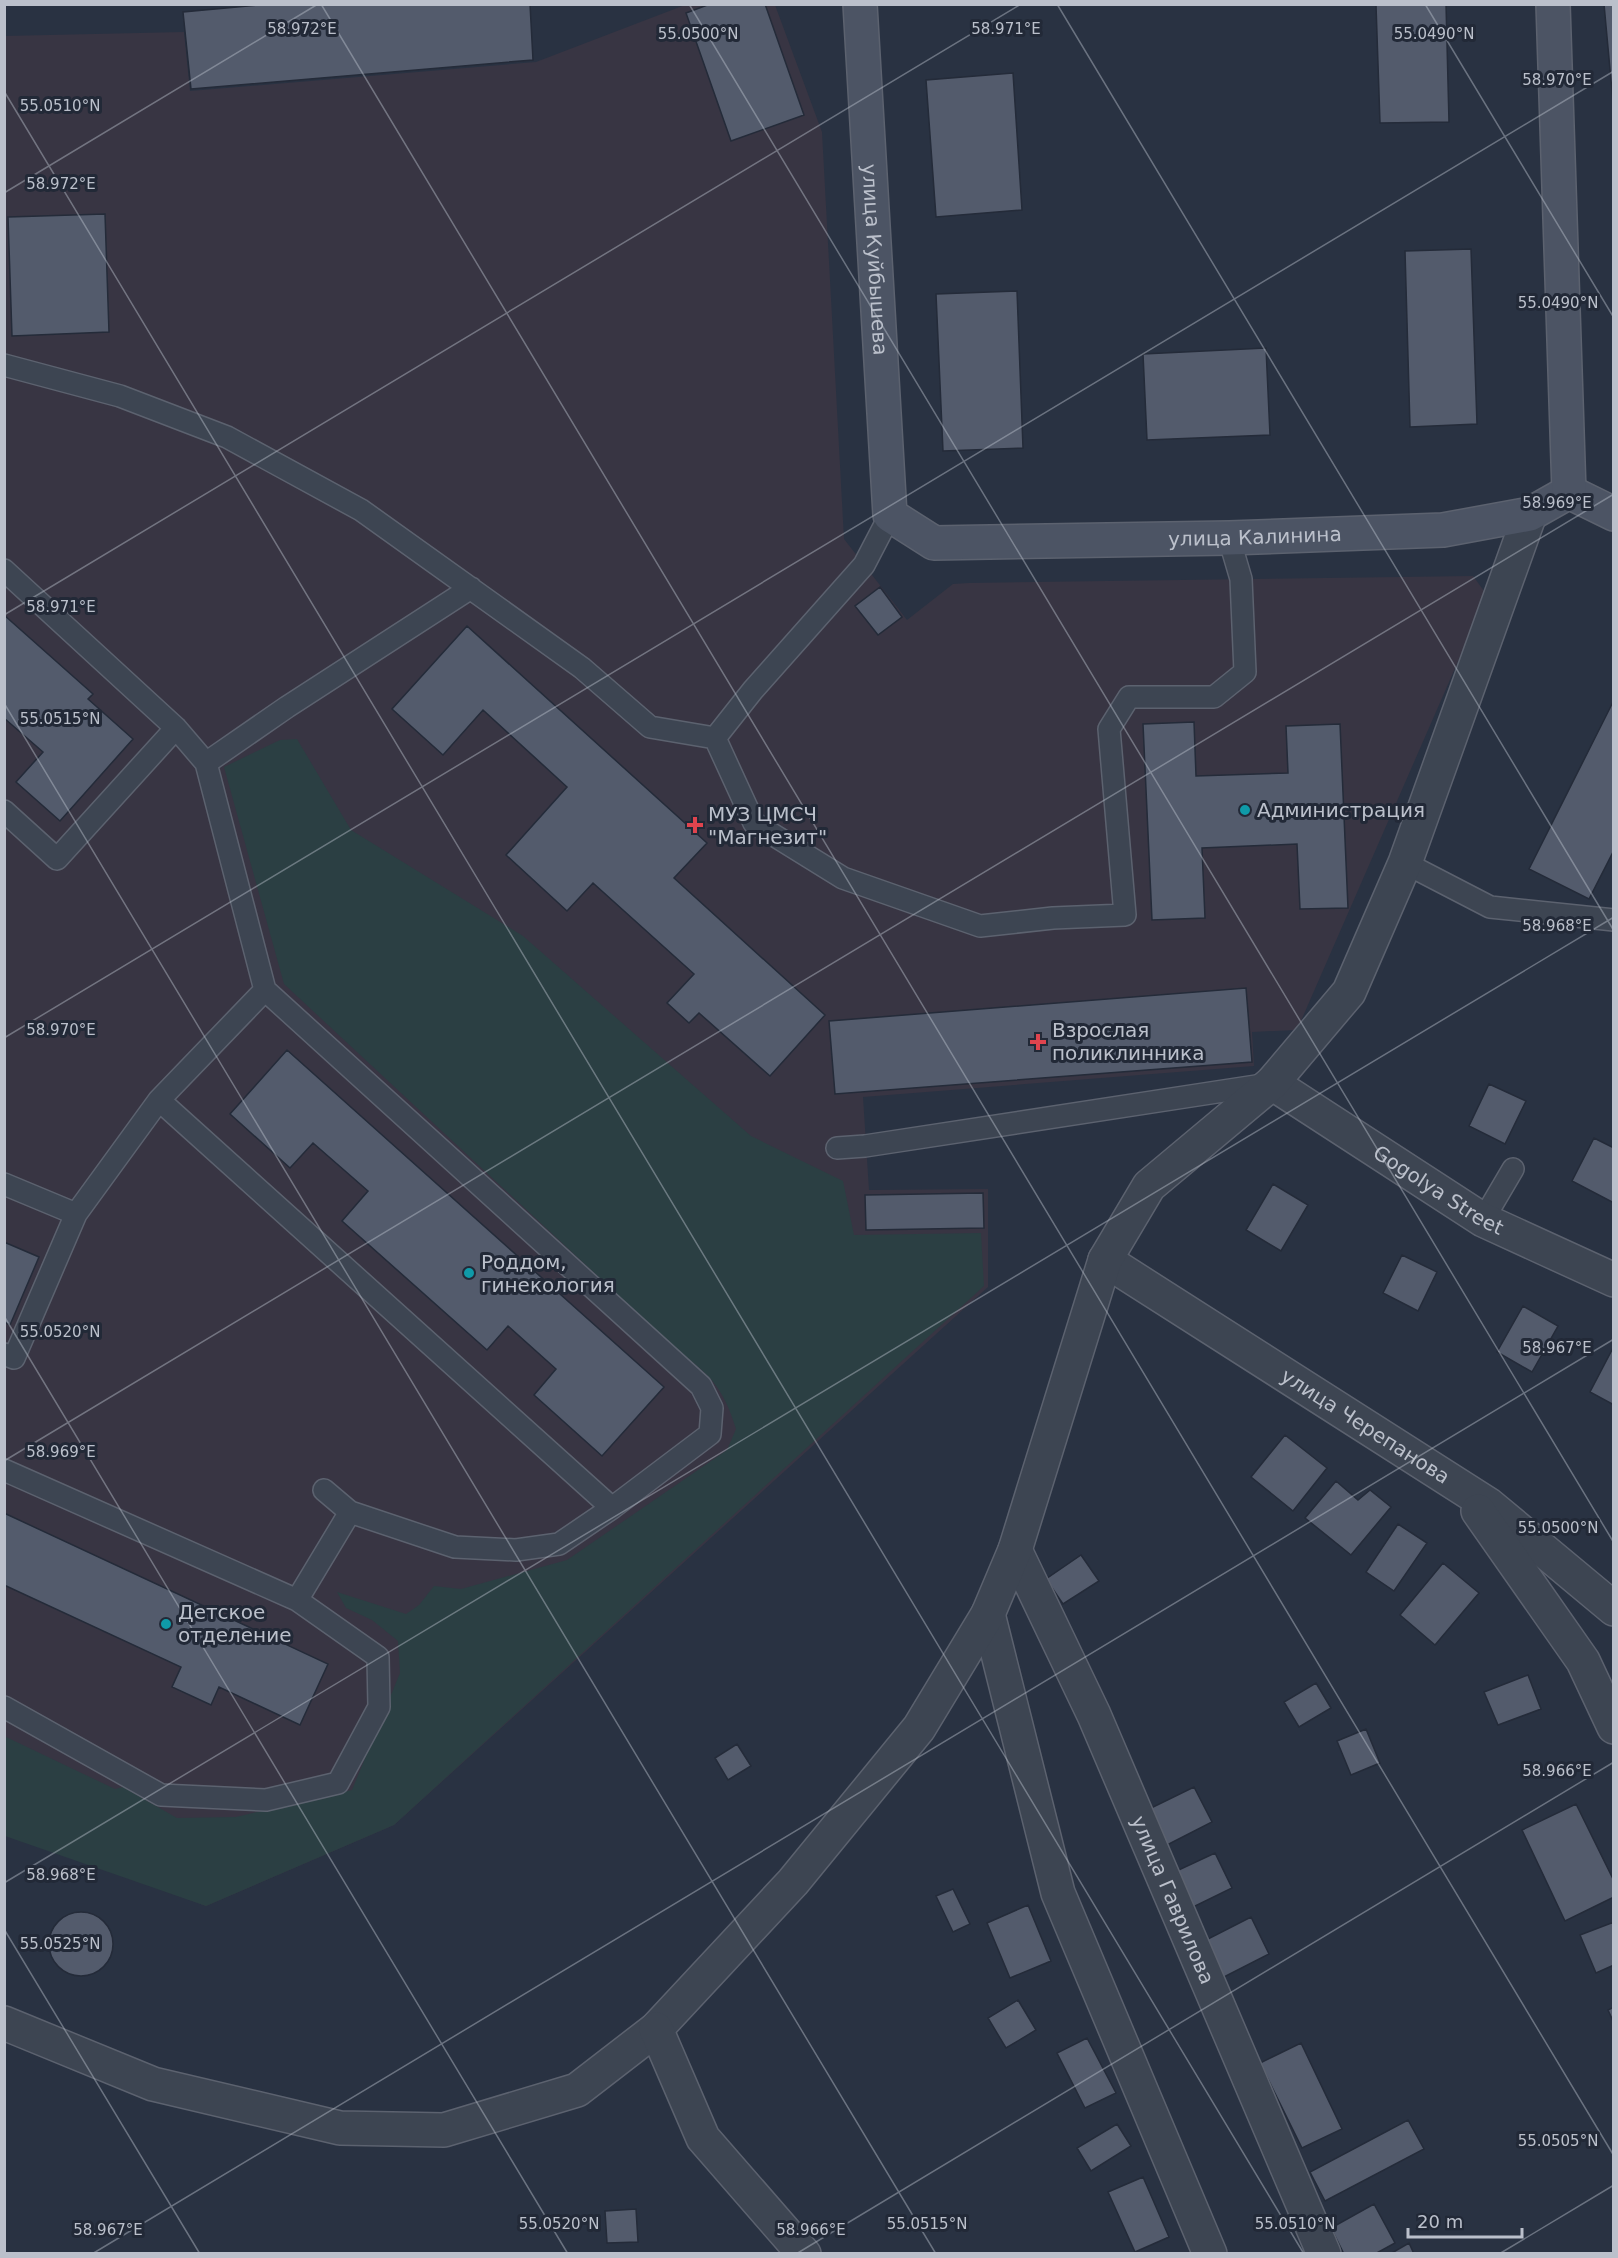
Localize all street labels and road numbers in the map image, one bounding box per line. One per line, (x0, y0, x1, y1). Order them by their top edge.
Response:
street label: улица Куйбышева (857, 163, 893, 356)
street label: улица Калинина (1168, 522, 1342, 551)
street label: Gogolya Street (1369, 1140, 1507, 1240)
street label: улица Черепанова (1277, 1363, 1454, 1489)
street label: улица Гаврилова (1126, 1812, 1219, 1988)

